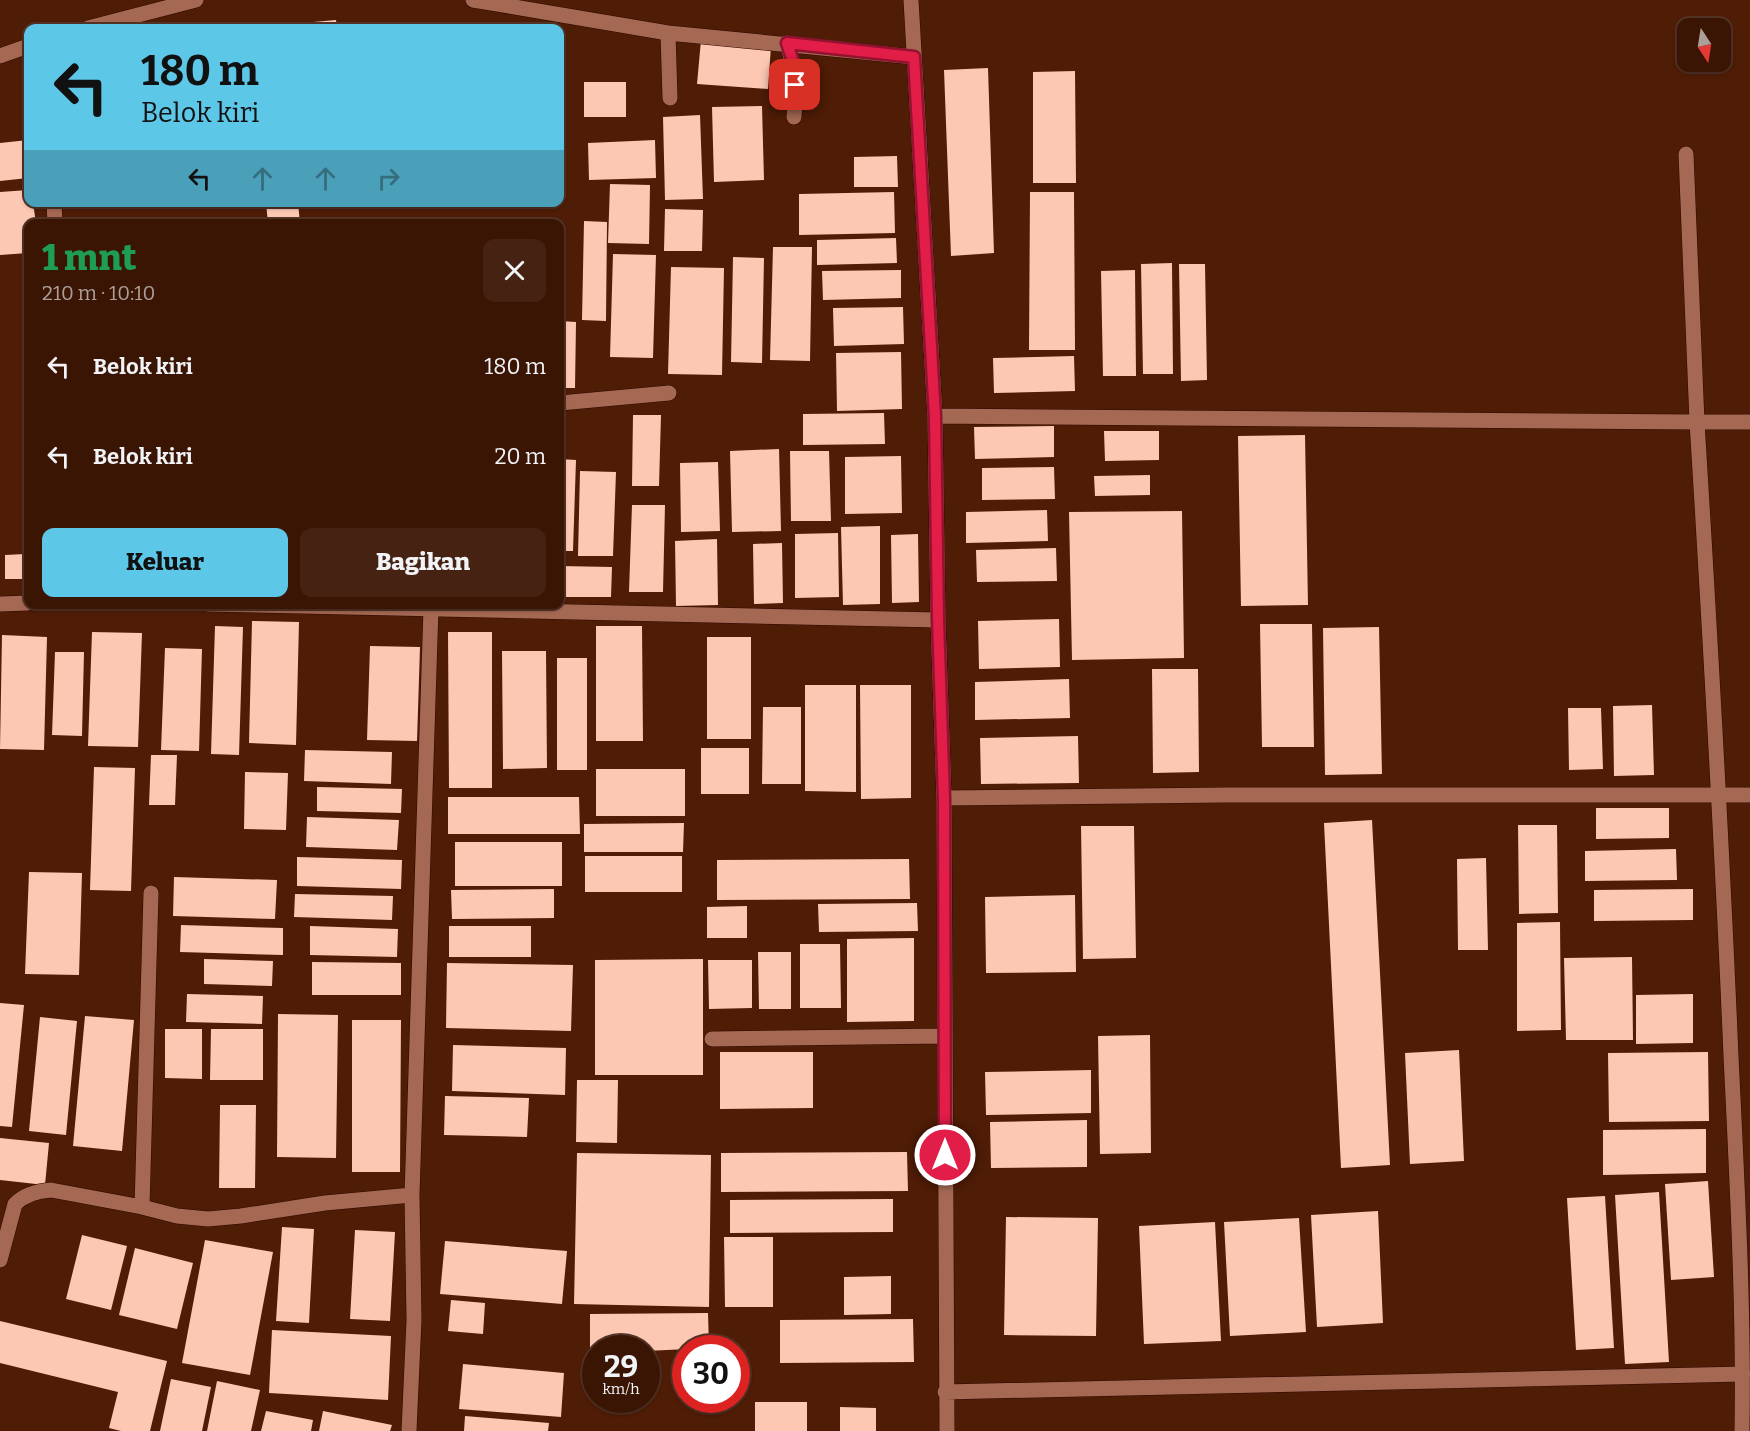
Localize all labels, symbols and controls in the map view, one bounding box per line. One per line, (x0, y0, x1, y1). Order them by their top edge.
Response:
north arrow (1677, 18, 1731, 72)
map controls (1677, 18, 1731, 72)
text: 180 m (141, 46, 259, 96)
icon: left (42, 48, 120, 126)
pin (769, 59, 820, 110)
icon: arrive (778, 68, 811, 101)
text: Belok kiri (141, 97, 259, 129)
icon: left (183, 162, 216, 195)
icon: ahead (246, 162, 279, 195)
icon: ahead (309, 162, 342, 195)
icon: right (372, 162, 405, 195)
text: 1 mnt (42, 236, 137, 280)
button: close (483, 239, 546, 302)
text: 210 m · 10:10 (42, 281, 155, 305)
icon: left (42, 350, 75, 383)
text: Belok kiri (93, 353, 193, 380)
text: 180 m (484, 353, 546, 380)
icon: left (42, 440, 75, 473)
text: Belok kiri (93, 443, 193, 470)
text: 20 m (495, 443, 546, 470)
button: Keluar (42, 528, 288, 597)
button: Bagikan (300, 528, 546, 597)
position arrow (913, 1123, 977, 1187)
speed limit sign: 30 (672, 1335, 750, 1413)
text: 29 (604, 1349, 638, 1385)
text: km/h (602, 1380, 640, 1398)

